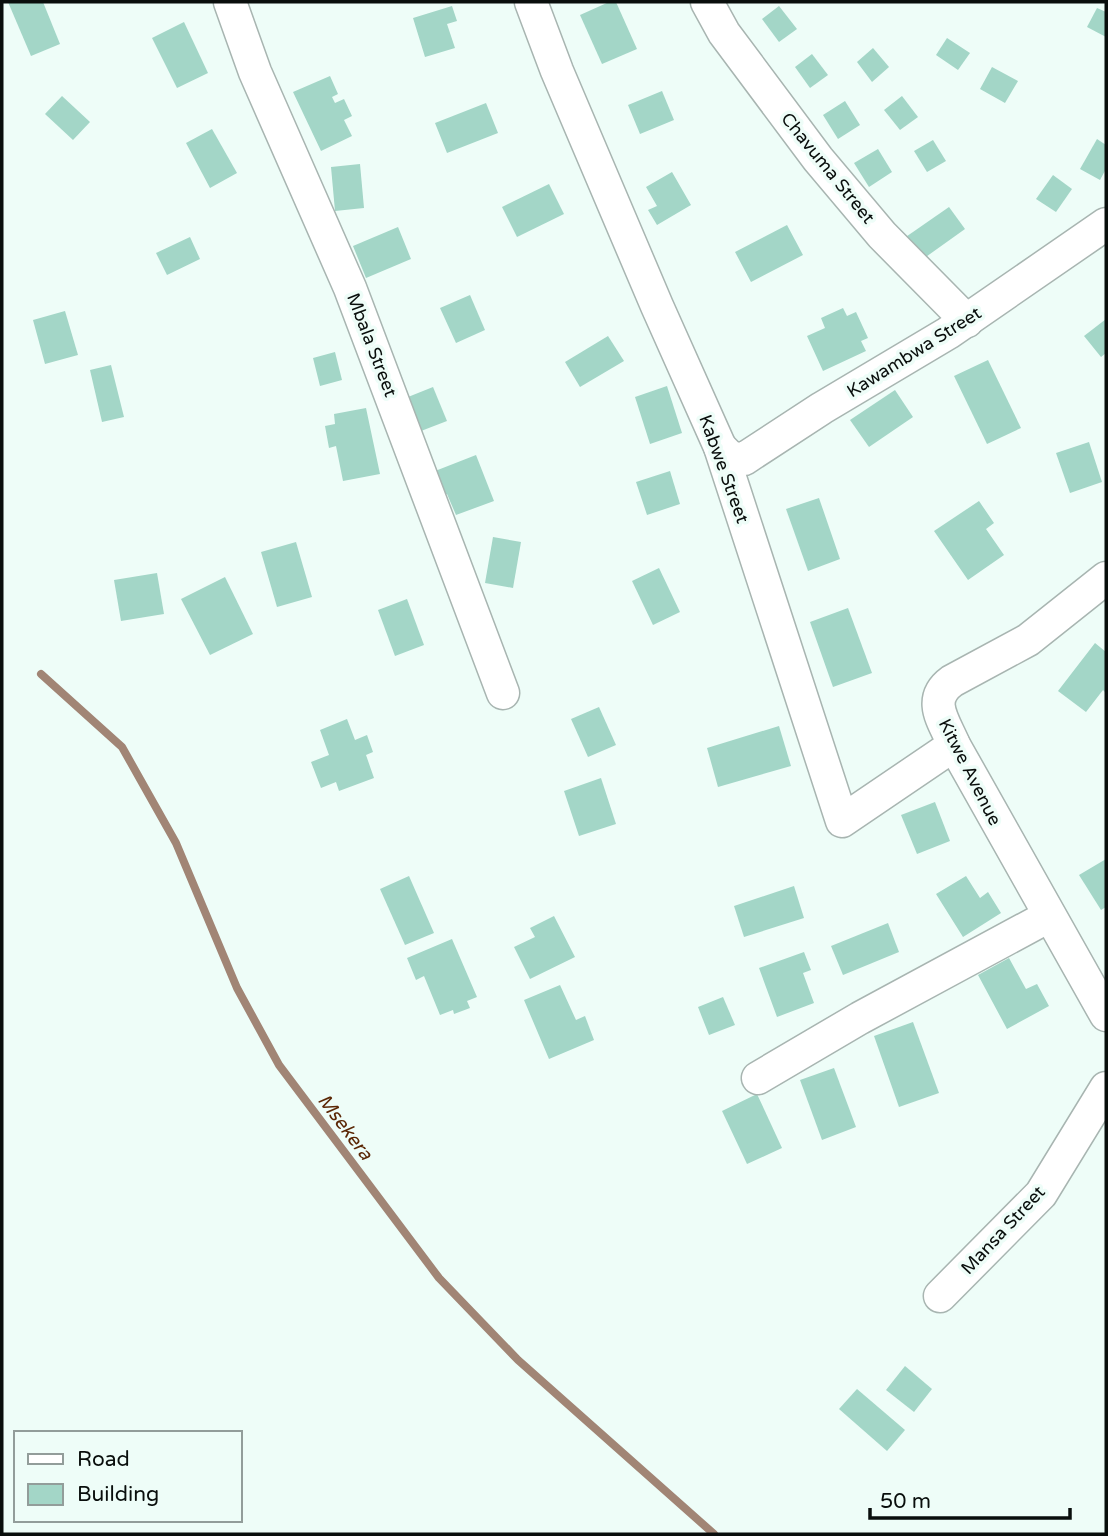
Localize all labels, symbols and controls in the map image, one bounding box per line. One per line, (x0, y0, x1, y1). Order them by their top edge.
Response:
street label: Chavuma Street (776, 108, 880, 228)
street label: Mbala Street (342, 290, 402, 400)
street label: Kawambwa Street (843, 302, 985, 402)
street label: Kabwe Street (694, 412, 754, 526)
street label: Kitwe Avenue (934, 715, 1006, 829)
water label: Msekera (313, 1090, 378, 1165)
street label: Mansa Street (956, 1181, 1050, 1279)
legend (14, 1431, 242, 1522)
text: Road (77, 1447, 130, 1472)
scale bar (870, 1476, 1070, 1520)
text: Building (77, 1482, 159, 1507)
text: 50 m (880, 1489, 931, 1514)

